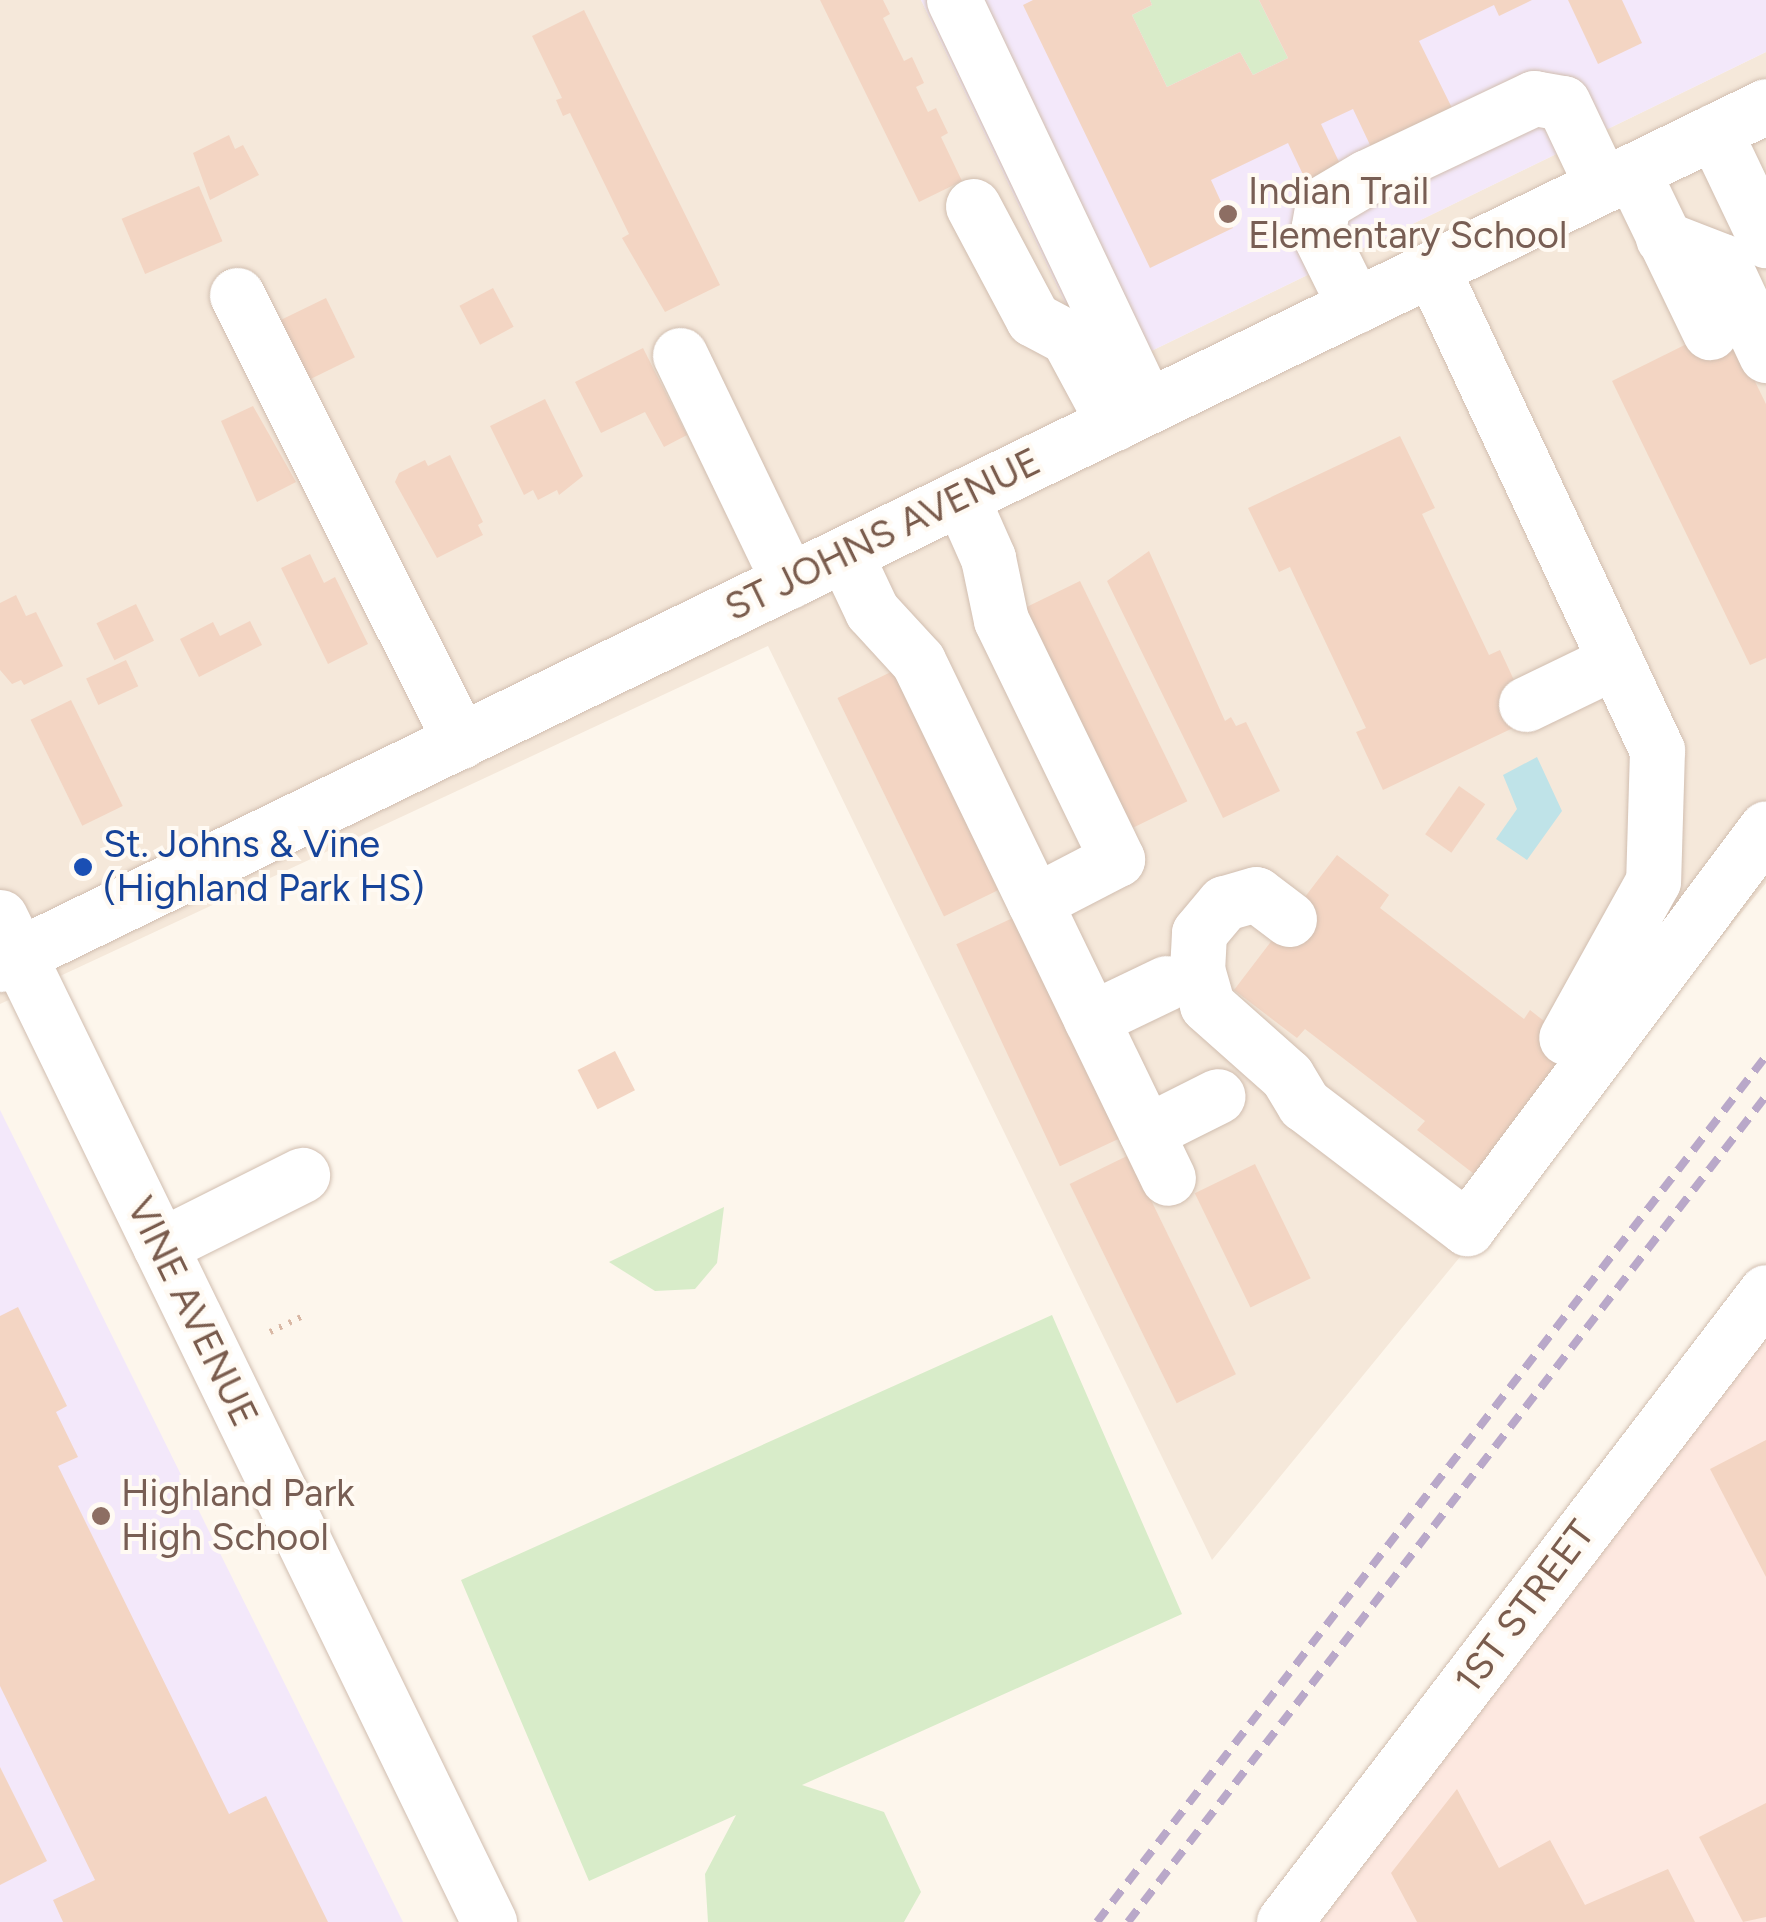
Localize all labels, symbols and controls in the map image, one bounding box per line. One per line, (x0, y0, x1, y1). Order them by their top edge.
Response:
place label: Indian Trail Elementary School (1248, 169, 1567, 258)
marker: Indian Trail Elementary School (1217, 203, 1239, 225)
street label: ST JOHNS AVENUE (718, 439, 1048, 631)
place label: St. Johns & Vine (Highland Park HS) (103, 822, 425, 912)
marker: St. Johns & Vine (Highland Park HS) (72, 856, 94, 878)
street label: VINE AVENUE (117, 1190, 267, 1434)
place label: Highland Park High School (121, 1471, 355, 1560)
marker: Highland Park High School (90, 1505, 112, 1527)
street label: 1ST STREET (1446, 1512, 1604, 1702)

